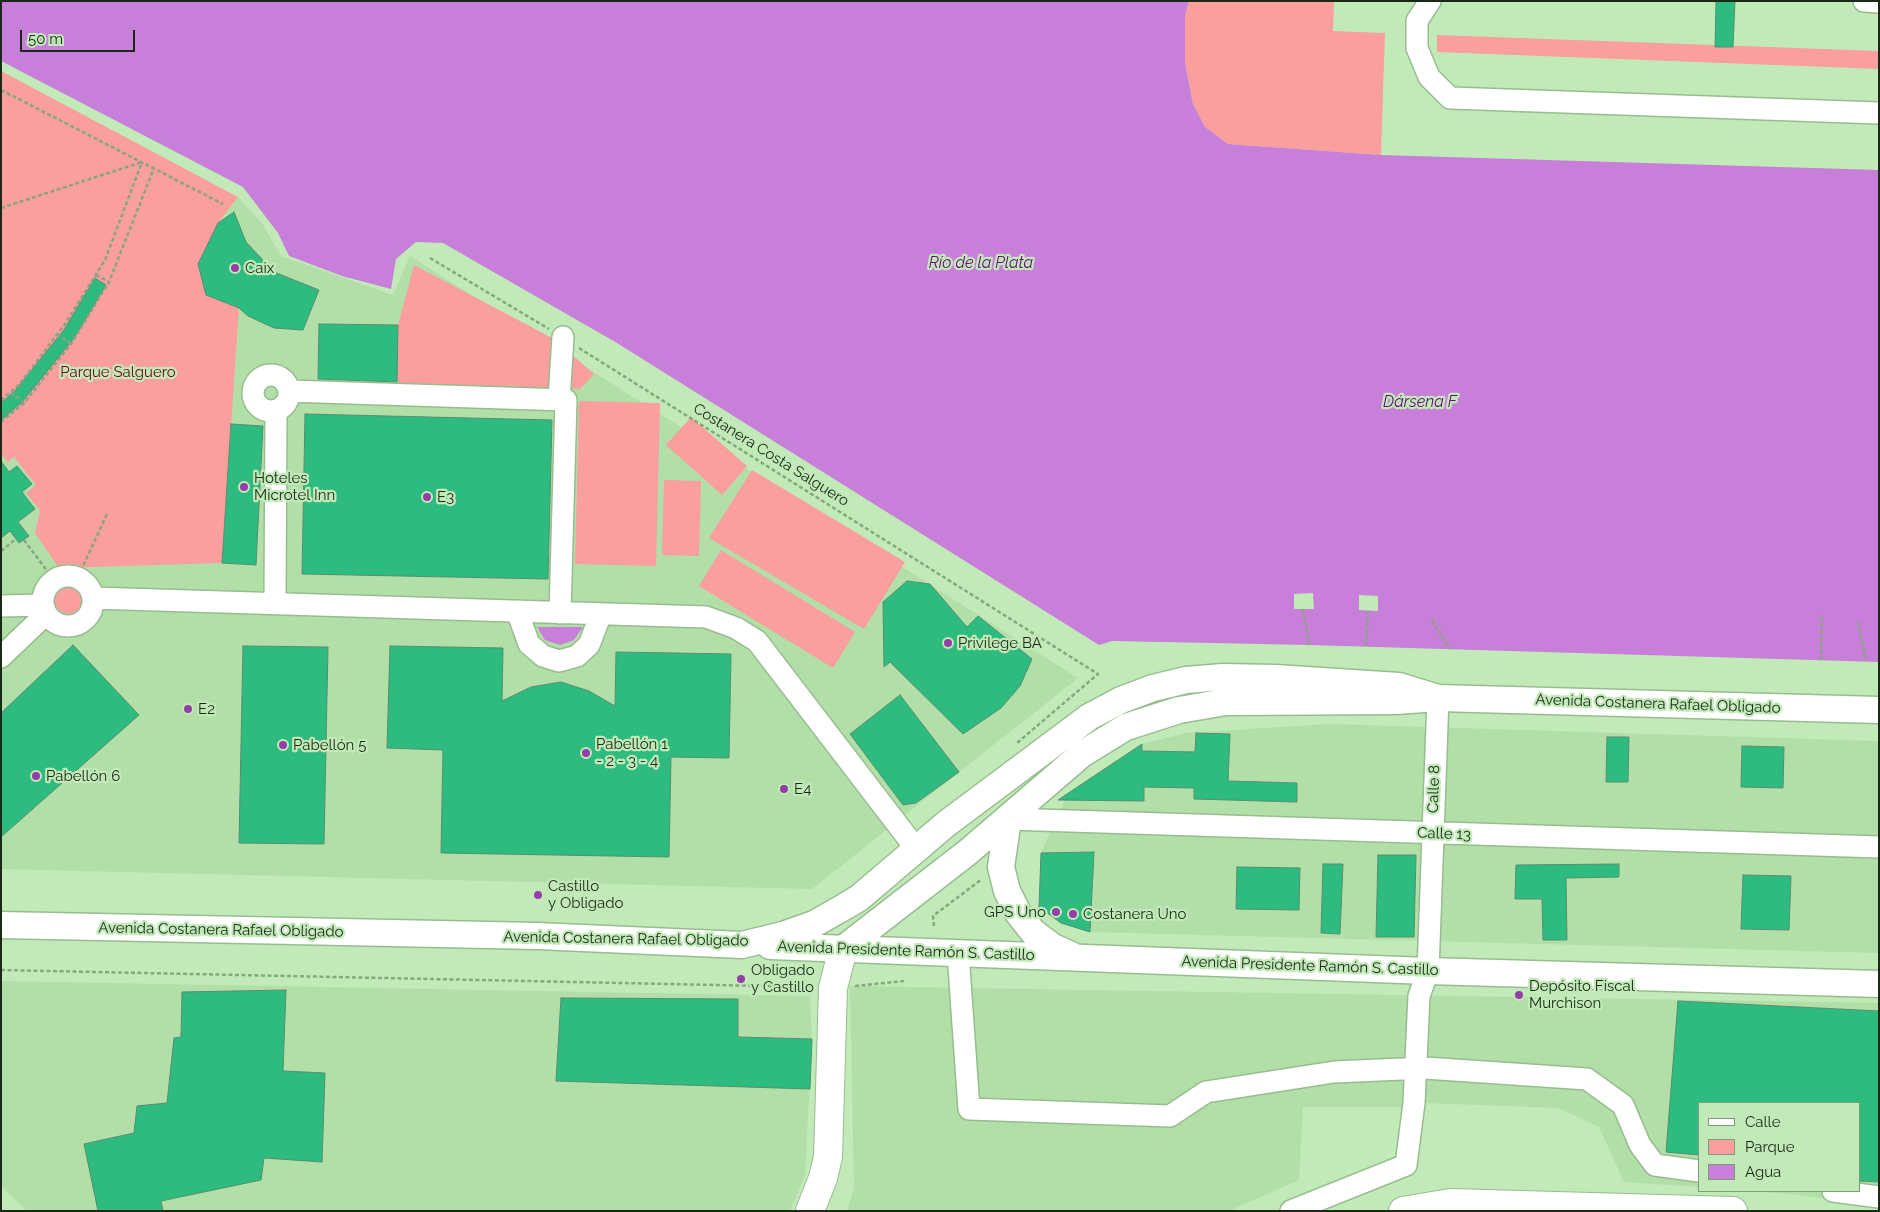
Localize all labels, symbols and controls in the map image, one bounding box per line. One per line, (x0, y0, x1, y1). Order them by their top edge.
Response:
scale bar (22, 20, 138, 52)
text: 50 m (28, 30, 63, 48)
water label: Río de la Plata (929, 253, 1033, 273)
place label: Caix (245, 259, 274, 277)
marker: Caix (229, 262, 241, 274)
park label: Parque Salguero (60, 363, 176, 381)
water label: Dársena F (1383, 392, 1457, 412)
street label: Costanera Costa Salguero (690, 400, 852, 510)
place label: Hoteles Microtel Inn (254, 469, 335, 504)
marker: Hoteles Microtel Inn (238, 481, 250, 493)
place label: E3 (437, 488, 454, 506)
marker: E3 (421, 491, 433, 503)
place label: Privilege BA (958, 634, 1042, 652)
marker: Privilege BA (942, 637, 954, 649)
street label: Avenida Costanera Rafael Obligado (1535, 691, 1781, 717)
place label: E2 (198, 700, 215, 718)
marker: E2 (182, 703, 194, 715)
place label: Pabellón 1 - 2 - 3 - 4 (596, 735, 668, 770)
place label: Pabellón 5 (293, 736, 366, 754)
marker: Pabellón 5 (277, 739, 289, 751)
marker: Pabellón 1 - 2 - 3 - 4 (580, 747, 592, 759)
street label: Calle 8 (1424, 765, 1444, 813)
place label: Pabellón 6 (46, 767, 120, 785)
marker: Pabellón 6 (30, 770, 42, 782)
place label: E4 (794, 780, 811, 798)
marker: E4 (778, 783, 790, 795)
street label: Calle 13 (1417, 824, 1471, 844)
place label: Castillo y Obligado (548, 877, 624, 912)
marker: Castillo y Obligado (532, 889, 544, 901)
place label: GPS Uno (984, 903, 1046, 921)
place label: Costanera Uno (1083, 905, 1186, 923)
marker: GPS Uno (1050, 906, 1062, 918)
marker: Costanera Uno (1067, 908, 1079, 920)
street label: Avenida Costanera Rafael Obligado (98, 919, 344, 941)
street label: Avenida Costanera Rafael Obligado (503, 928, 749, 950)
street label: Avenida Presidente Ramón S. Castillo (777, 938, 1035, 964)
street label: Avenida Presidente Ramón S. Castillo (1181, 953, 1439, 979)
place label: Obligado y Castillo (751, 961, 815, 996)
marker: Obligado y Castillo (735, 973, 747, 985)
place label: Depósito Fiscal Murchison (1529, 977, 1635, 1012)
marker: Depósito Fiscal Murchison (1513, 989, 1525, 1001)
legend (1698, 1102, 1860, 1192)
text: Calle (1745, 1113, 1780, 1131)
text: Parque (1745, 1138, 1794, 1156)
text: Agua (1745, 1163, 1781, 1181)

